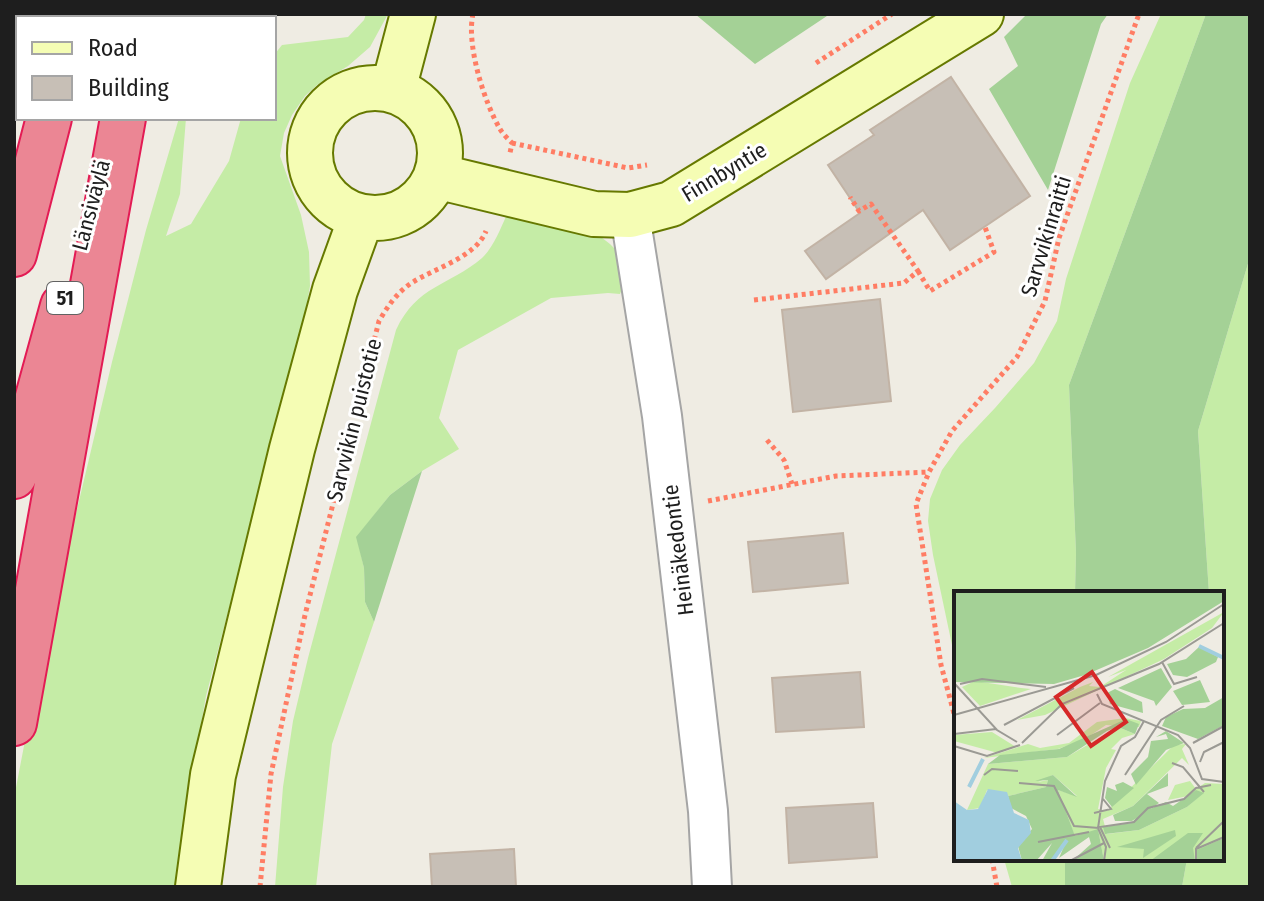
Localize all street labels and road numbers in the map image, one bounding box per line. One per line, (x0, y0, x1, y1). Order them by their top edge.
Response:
street label: Finnbyntie (677, 136, 771, 208)
street label: Länsiväylä (66, 157, 116, 253)
street label: Sarvvikinraitti (1015, 172, 1077, 300)
road number: 51 (47, 282, 83, 314)
street label: Sarvvikin puistotie (321, 336, 387, 504)
street label: Heinäkedontie (657, 483, 699, 617)

